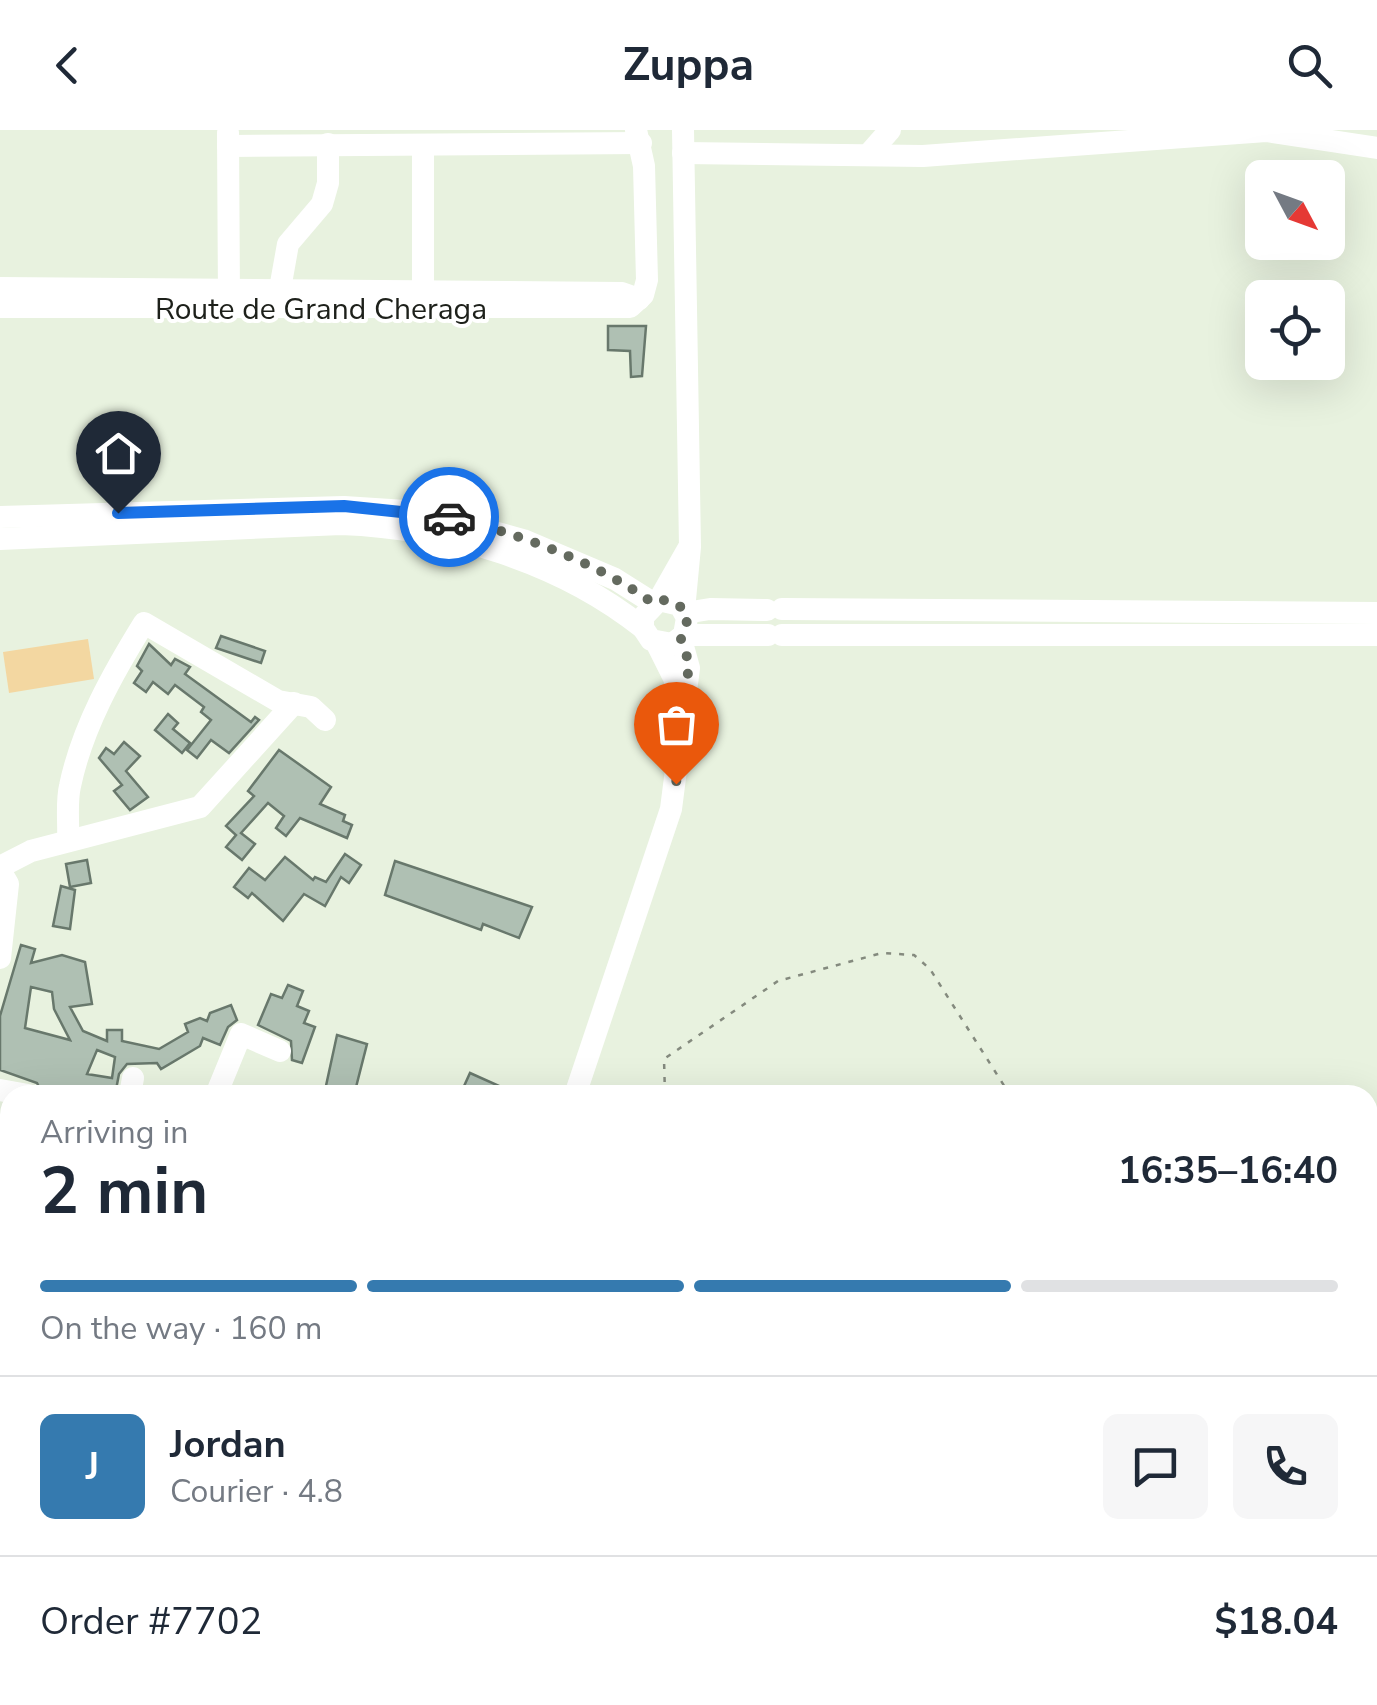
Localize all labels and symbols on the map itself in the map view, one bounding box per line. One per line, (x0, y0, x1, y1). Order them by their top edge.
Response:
north arrow (1245, 160, 1345, 260)
street label: Route de Grand Cheraga (155, 289, 487, 330)
pin (76, 411, 161, 514)
courier (399, 467, 499, 567)
pin (634, 682, 719, 785)

